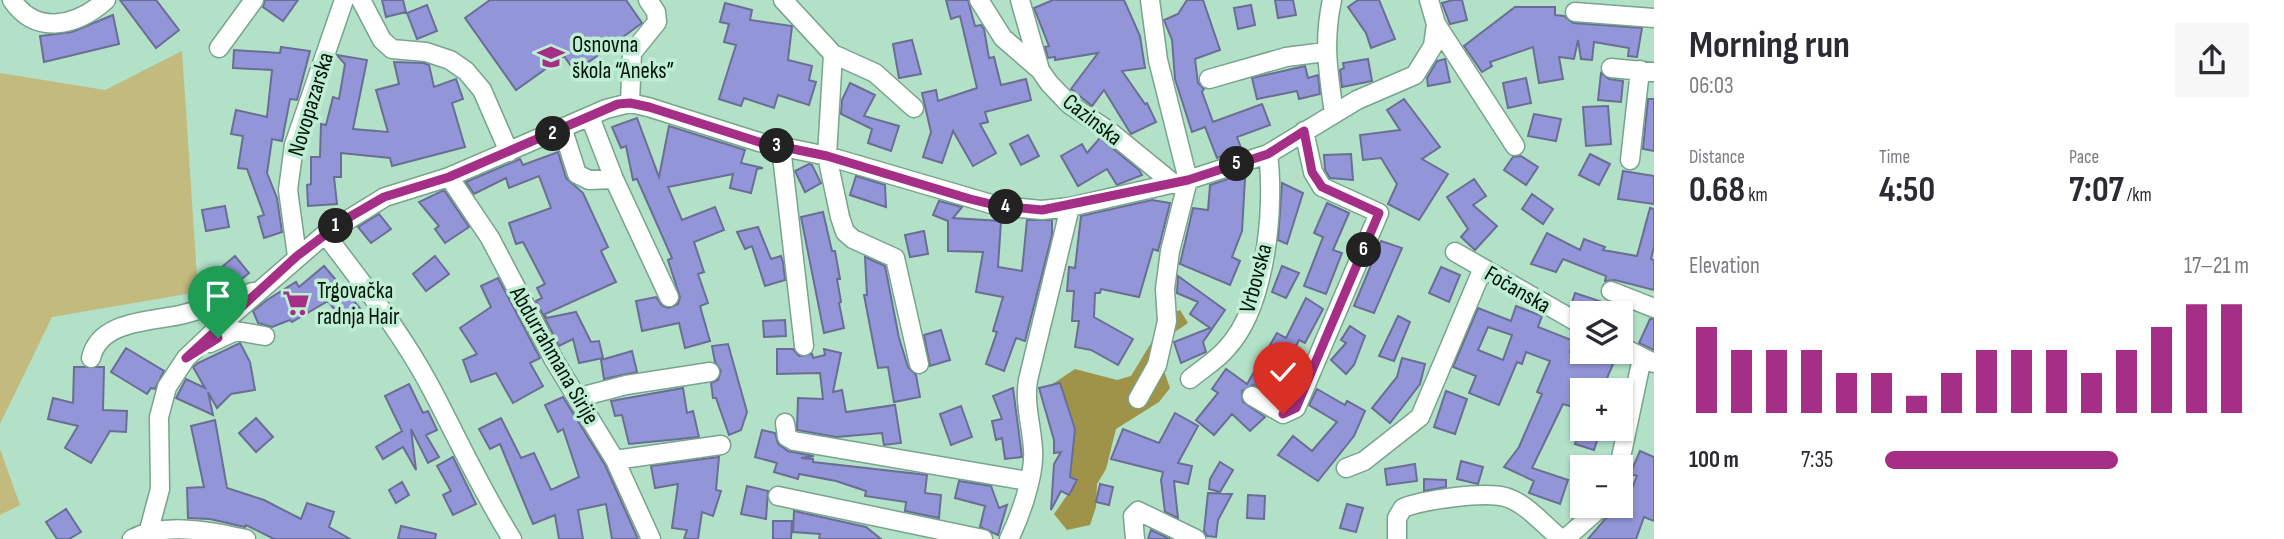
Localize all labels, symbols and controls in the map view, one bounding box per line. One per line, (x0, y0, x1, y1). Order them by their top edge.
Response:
text: Morning run (1689, 23, 1850, 68)
button: share (2175, 23, 2249, 97)
place label: Osnovna škola “Aneks” (572, 31, 674, 85)
school or university icon: Osnovna škola “Aneks” (536, 42, 566, 72)
street label: Novopazarska (282, 49, 340, 160)
text: 06:03 (1689, 72, 1734, 100)
street label: Cazinska (1057, 88, 1128, 152)
pin: 2 (536, 116, 570, 152)
text: 2 (548, 122, 557, 145)
pin: 3 (760, 128, 794, 164)
text: 3 (772, 134, 781, 157)
pin: 5 (1220, 146, 1254, 182)
text: Distance (1689, 146, 1745, 169)
text: Time (1879, 146, 1910, 169)
text: Pace (2069, 146, 2099, 169)
text: 5 (1232, 152, 1241, 175)
text: 0.68 (1689, 169, 1745, 212)
text: 4:50 (1879, 169, 1935, 212)
text: 7:07 (2069, 169, 2124, 212)
text: km (1745, 184, 1768, 207)
text: /km (2124, 184, 2152, 207)
pin: 4 (988, 190, 1024, 224)
text: 4 (1001, 195, 1010, 218)
pin: 1 (318, 208, 354, 244)
text: 1 (332, 214, 339, 237)
pin: 6 (1346, 232, 1382, 268)
text: 6 (1359, 238, 1368, 261)
street label: Vrbovska (1233, 241, 1279, 316)
text: Elevation (1689, 252, 1760, 280)
text: 17–21 m (2184, 252, 2249, 280)
street label: Fočanska (1480, 260, 1555, 320)
pin (188, 266, 248, 338)
icon: arrive (199, 277, 237, 315)
place label: Trgovačka radnja Hair (317, 277, 400, 331)
street label: Abdurrahmana Sirije (503, 281, 605, 430)
supermarket icon: Trgovačka radnja Hair (281, 288, 311, 318)
map controls (1570, 301, 1633, 518)
button: layers (1570, 301, 1633, 364)
pin (1253, 342, 1313, 414)
icon: check (1264, 353, 1302, 391)
button: + (1570, 378, 1633, 441)
text: 100 m (1689, 446, 1739, 474)
text: 7:35 (1801, 446, 1833, 474)
button: − (1570, 455, 1633, 518)

